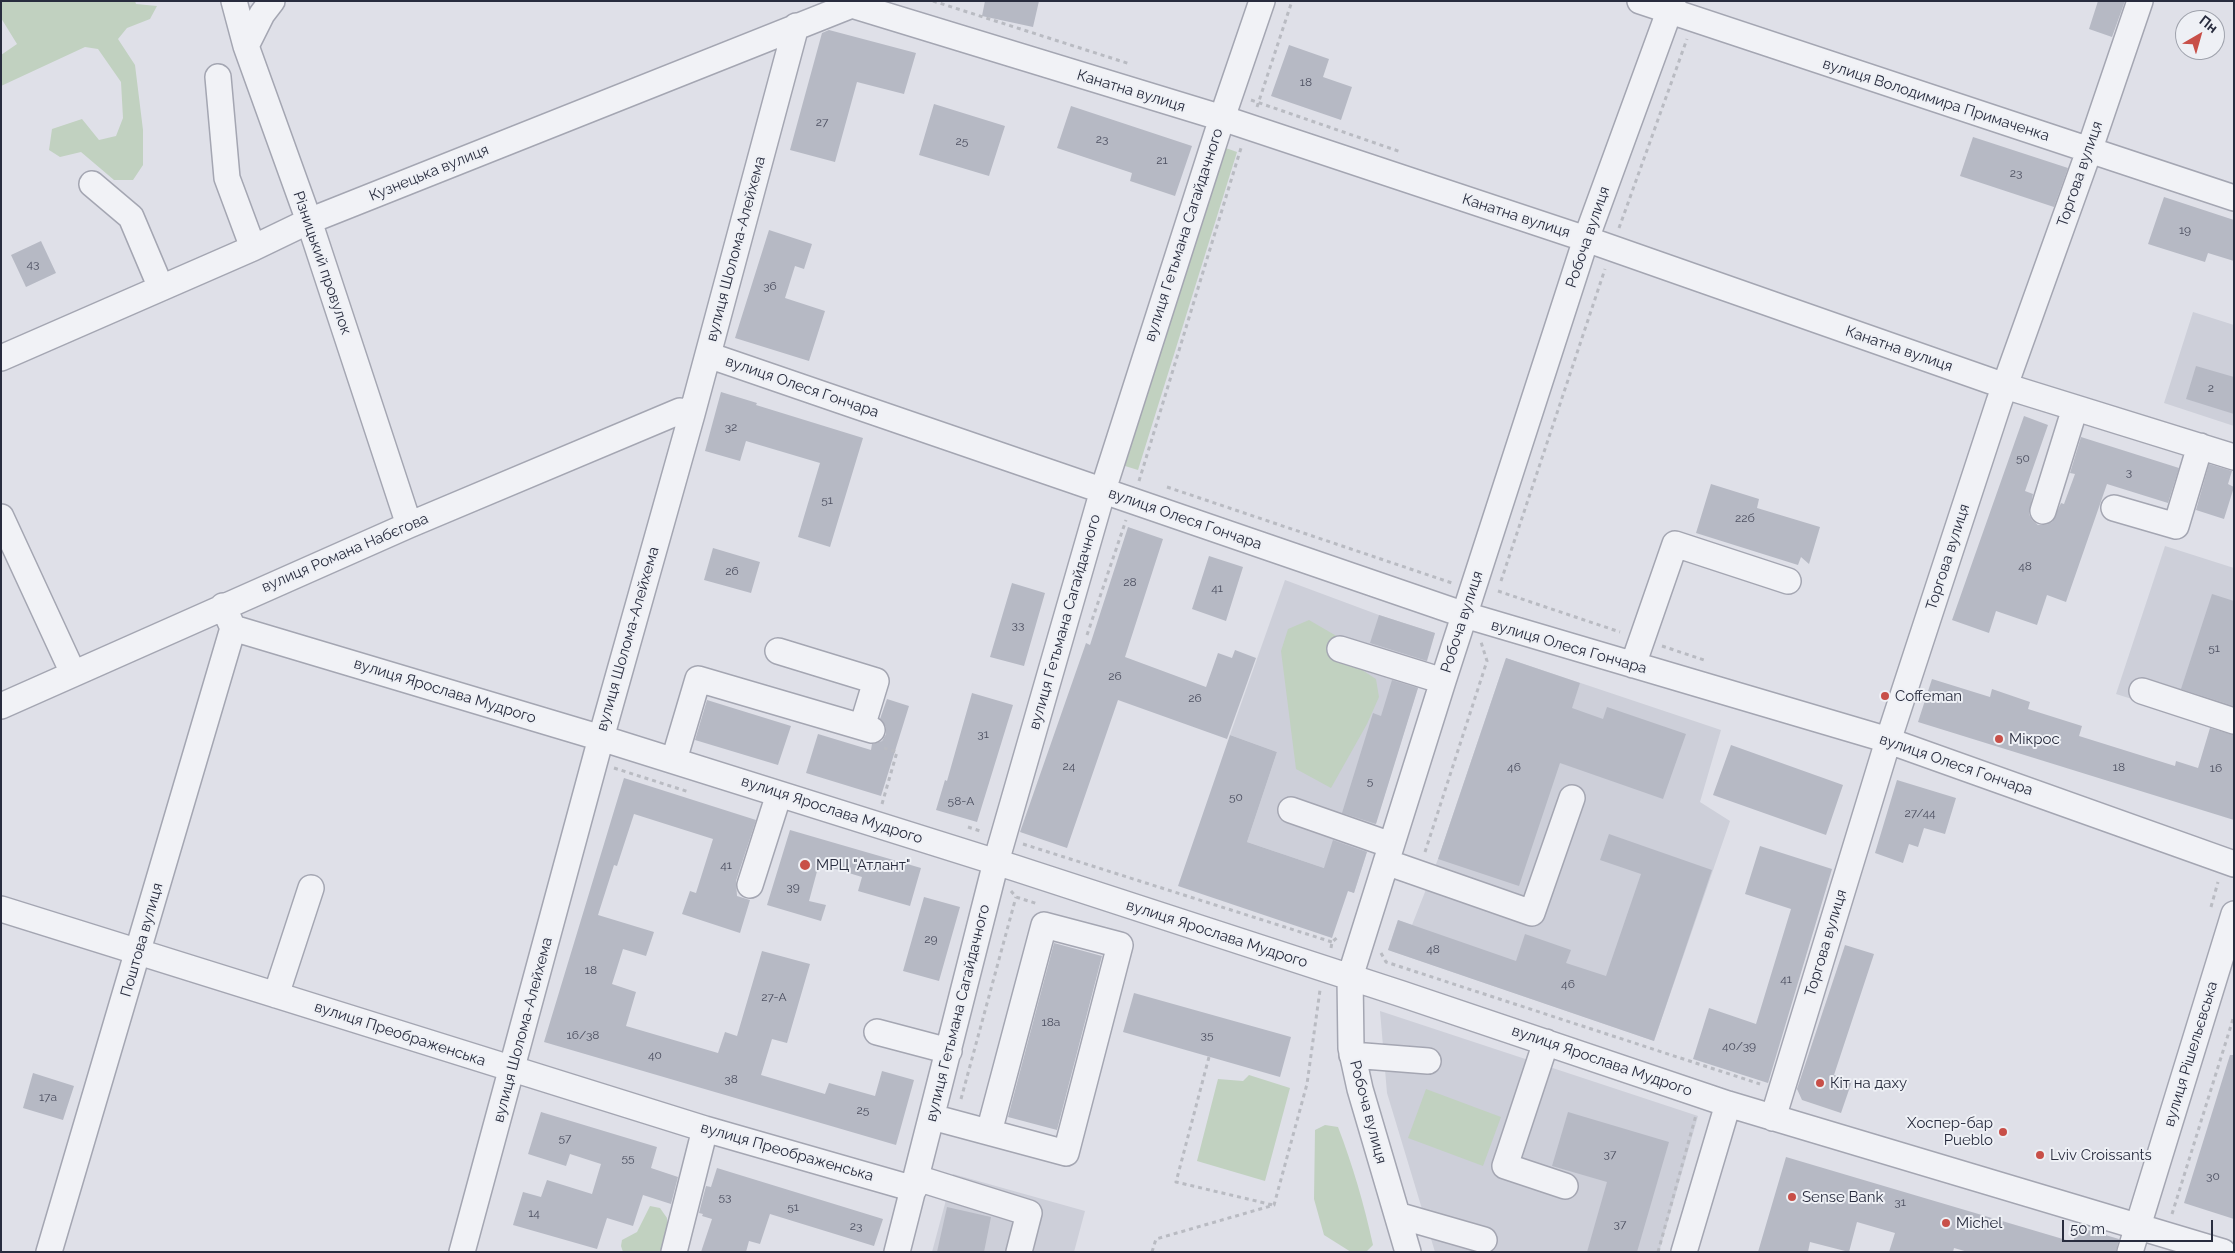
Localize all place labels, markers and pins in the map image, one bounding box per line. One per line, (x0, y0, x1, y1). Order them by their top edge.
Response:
place label: Coffeman (1895, 687, 1962, 705)
marker: Coffeman (1879, 690, 1891, 702)
place label: Мікрос (2009, 730, 2060, 748)
marker: Мікрос (1993, 733, 2005, 745)
place label: МРЦ "Атлант" (816, 856, 910, 874)
marker: МРЦ "Атлант" (798, 858, 812, 872)
place label: Кіт на даху (1830, 1074, 1907, 1092)
marker: Кіт на даху (1814, 1077, 1826, 1089)
place label: Хоспер-бар Pueblo (1907, 1114, 1993, 1149)
marker: Хоспер-бар Pueblo (1997, 1126, 2009, 1138)
place label: Lviv Croissants (2050, 1146, 2152, 1164)
marker: Lviv Croissants (2034, 1149, 2046, 1161)
place label: Sense Bank (1802, 1188, 1883, 1206)
marker: Sense Bank (1786, 1191, 1798, 1203)
place label: Michel (1956, 1214, 2002, 1232)
marker: Michel (1940, 1217, 1952, 1229)

